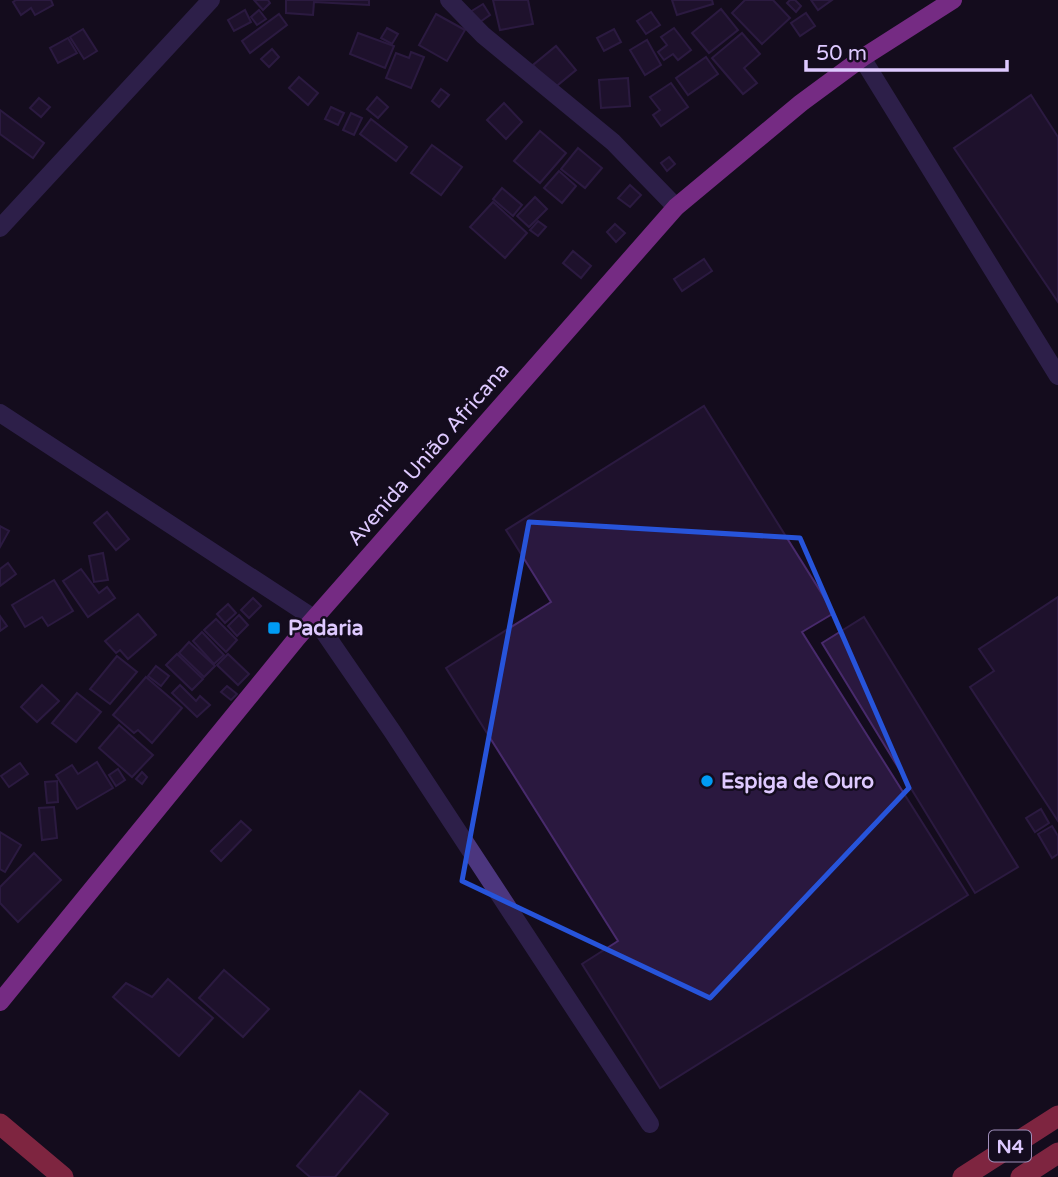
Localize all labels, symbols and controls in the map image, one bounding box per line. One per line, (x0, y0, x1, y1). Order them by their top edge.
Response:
scale bar (806, 28, 1007, 72)
text: 50 m (816, 41, 867, 66)
street label: Avenida União Africana (342, 358, 515, 551)
place label: Padaria (288, 616, 364, 641)
marker: Padaria (266, 620, 282, 636)
place label: Espiga de Ouro (721, 769, 874, 794)
marker: Espiga de Ouro (699, 773, 715, 789)
road number: N4 (989, 1130, 1031, 1162)

